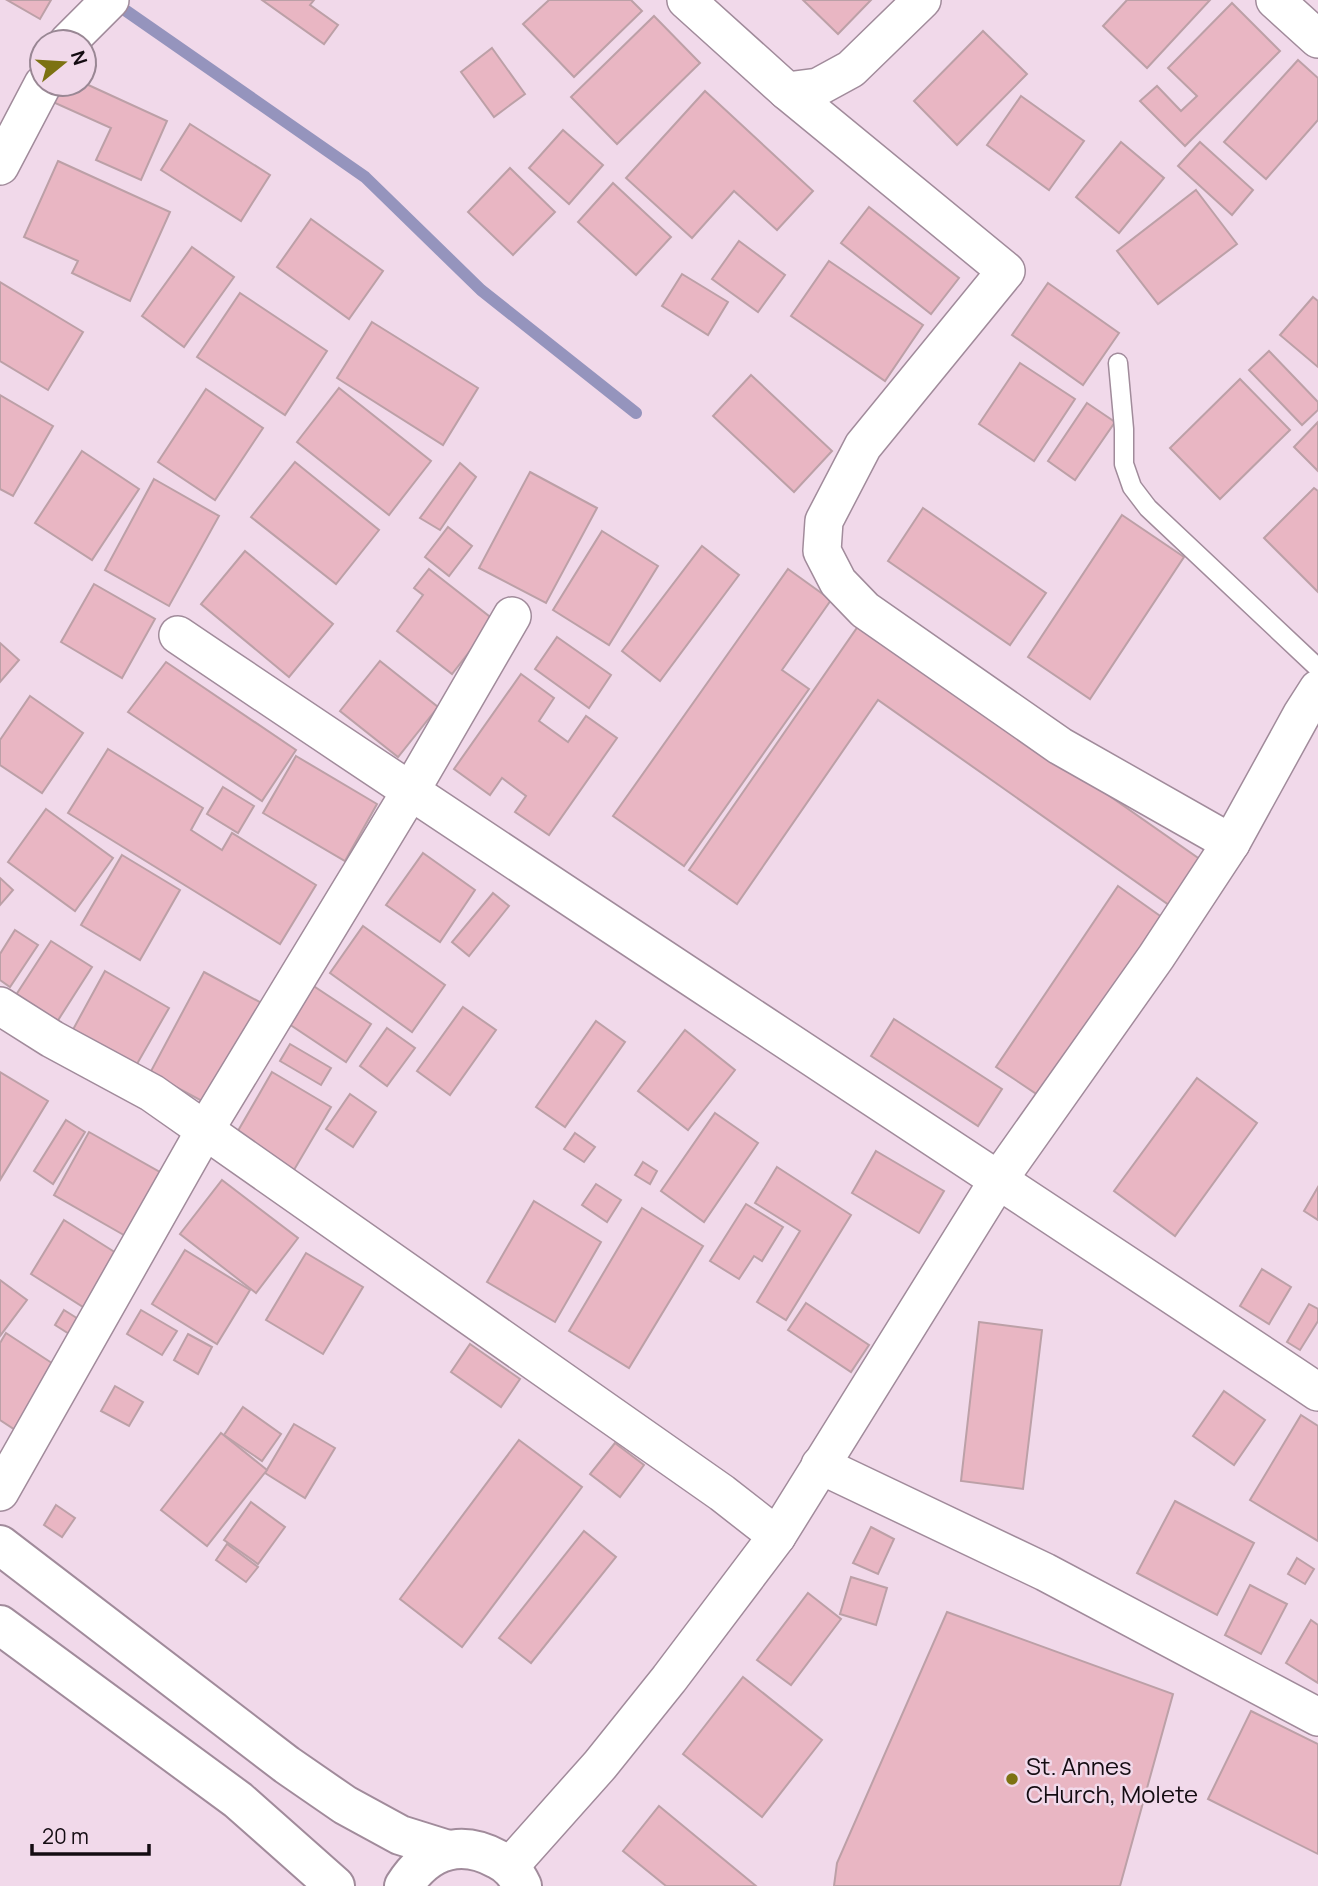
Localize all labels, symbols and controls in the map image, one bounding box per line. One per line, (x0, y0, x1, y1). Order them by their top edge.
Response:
north arrow (28, 28, 98, 98)
text: N (65, 47, 94, 68)
place label: St. Annes CHurch, Molete (1026, 1749, 1198, 1810)
marker: St. Annes CHurch, Molete (1004, 1771, 1020, 1787)
scale bar (32, 1812, 149, 1856)
text: 20 m (42, 1822, 89, 1850)

